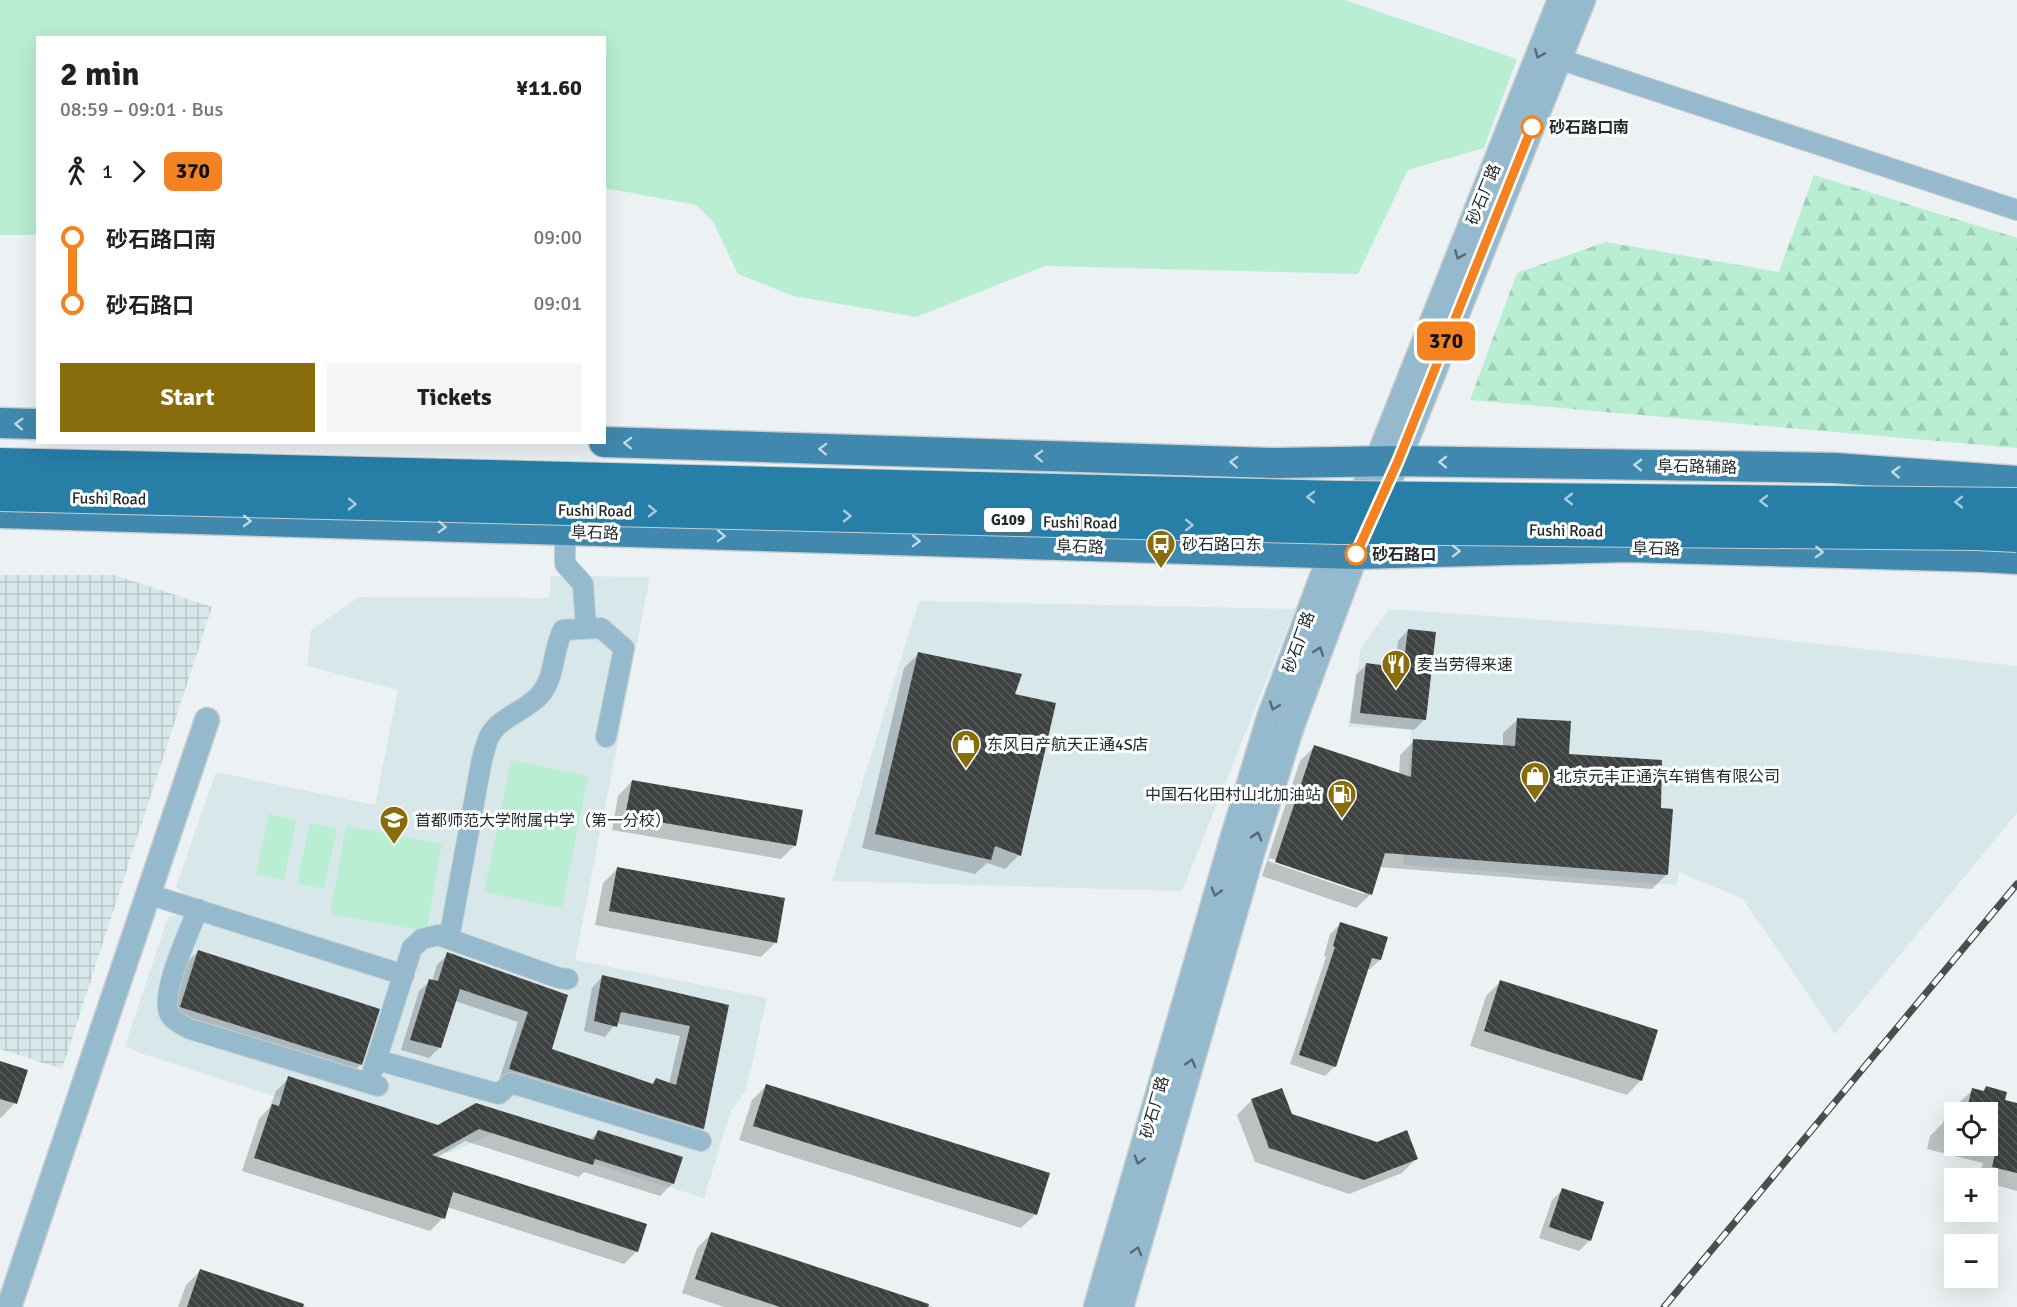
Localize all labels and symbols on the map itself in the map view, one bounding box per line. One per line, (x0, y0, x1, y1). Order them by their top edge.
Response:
one-way arrow (1534, 48, 1546, 59)
marker: 砂石路口南 (1521, 116, 1543, 138)
place label: 砂石路口南 (1549, 118, 1629, 138)
street label: 砂石厂路 (1463, 161, 1505, 228)
one-way arrow (1454, 249, 1466, 260)
line badge: 370 (1412, 322, 1480, 360)
one-way arrow (14, 417, 23, 430)
one-way arrow (624, 436, 633, 449)
one-way arrow (819, 442, 828, 455)
one-way arrow (1034, 449, 1043, 462)
one-way arrow (1229, 455, 1238, 468)
one-way arrow (1438, 456, 1447, 468)
street label: 阜石路辅路 (1657, 456, 1737, 478)
one-way arrow (1633, 459, 1642, 471)
one-way arrow (1891, 466, 1900, 479)
street label: Fushi Road (72, 488, 146, 510)
one-way arrow (1306, 490, 1315, 503)
one-way arrow (1564, 493, 1573, 505)
one-way arrow (1759, 494, 1768, 507)
one-way arrow (1954, 496, 1963, 508)
one-way arrow (348, 498, 357, 510)
street label: Fushi Road (558, 500, 632, 522)
one-way arrow (648, 505, 657, 518)
road number: G109 (984, 508, 1032, 532)
one-way arrow (843, 510, 852, 523)
street label: Fushi Road (1043, 512, 1117, 534)
one-way arrow (243, 515, 252, 528)
one-way arrow (1185, 518, 1194, 531)
street label: Fushi Road (1529, 520, 1603, 542)
one-way arrow (438, 521, 447, 534)
street label: 阜石路 (571, 522, 619, 544)
bus stop icon: 砂石路口东 (1145, 528, 1177, 570)
one-way arrow (717, 529, 726, 542)
one-way arrow (912, 535, 921, 547)
place label: 砂石路口东 (1182, 535, 1262, 555)
street label: 阜石路 (1056, 536, 1104, 558)
street label: 阜石路 (1632, 539, 1680, 559)
marker: 砂石路口 (1345, 543, 1367, 565)
place label: 砂石路口 (1372, 545, 1436, 565)
one-way arrow (1451, 545, 1460, 557)
one-way arrow (1814, 546, 1823, 559)
street label: 砂石厂路 (1279, 609, 1319, 676)
one-way arrow (1312, 646, 1325, 657)
restaurant icon: 麦当劳得来速 (1380, 648, 1412, 690)
place label: 麦当劳得来速 (1417, 655, 1513, 675)
one-way arrow (1269, 700, 1281, 711)
shop icon: 东风日产航天正通4S店 (950, 728, 982, 770)
place label: 东风日产航天正通4S店 (987, 735, 1149, 755)
shop icon: 北京元丰正通汽车销售有限公司 (1519, 760, 1551, 802)
place label: 北京元丰正通汽车销售有限公司 (1556, 767, 1780, 787)
fuel station icon: 中国石化田村山北加油站 (1326, 778, 1358, 820)
place label: 中国石化田村山北加油站 (1145, 785, 1321, 805)
school or university icon: 首都师范大学附属中学（第一分校） (378, 804, 410, 846)
place label: 首都师范大学附属中学（第一分校） (415, 811, 671, 831)
one-way arrow (1250, 831, 1262, 842)
one-way arrow (1211, 887, 1224, 897)
one-way arrow (1184, 1059, 1196, 1069)
street label: 砂石厂路 (1137, 1074, 1173, 1141)
one-way arrow (1134, 1155, 1146, 1165)
one-way arrow (1130, 1246, 1142, 1257)

